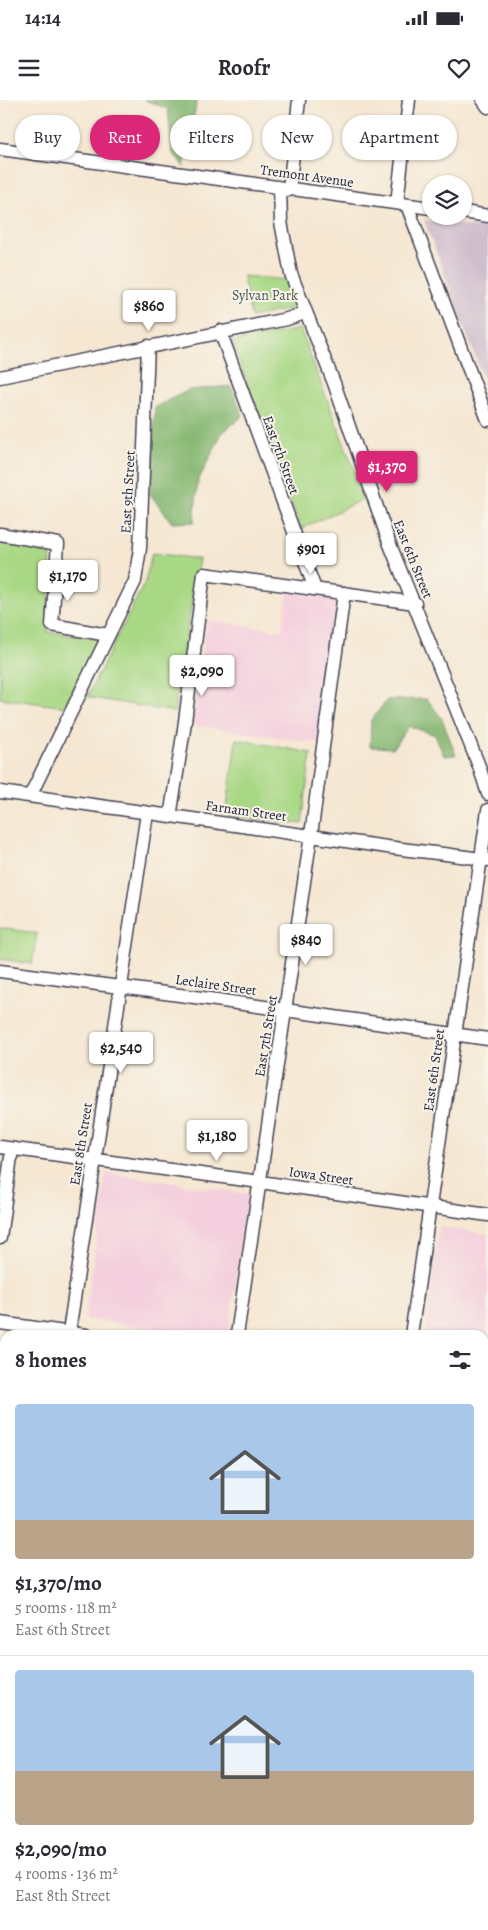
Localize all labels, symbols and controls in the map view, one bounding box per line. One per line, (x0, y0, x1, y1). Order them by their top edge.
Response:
text: 14:14 (25, 5, 61, 31)
text: Roofr (218, 53, 270, 83)
icon: menu (15, 54, 43, 82)
icon: heart (445, 54, 473, 82)
chip: Buy (15, 115, 80, 160)
chip: Rent (90, 115, 160, 160)
chip: Filters (170, 115, 252, 160)
chip: New (262, 115, 332, 160)
chip: Apartment (342, 115, 457, 160)
street label: Tremont Avenue (259, 160, 355, 192)
map controls (422, 175, 472, 225)
button: layers (422, 175, 472, 225)
park label: Sylvan Park (232, 286, 298, 305)
pin: $860 (119, 290, 179, 332)
text: $860 (134, 295, 164, 317)
street label: East 7th Street (258, 413, 304, 497)
street label: East 9th Street (116, 450, 140, 534)
pin: $1,370 (346, 450, 428, 493)
text: $1,370 (367, 456, 407, 478)
street label: East 6th Street (389, 517, 438, 602)
pin: $901 (281, 532, 341, 575)
text: $901 (297, 538, 325, 560)
pin: $1,170 (27, 560, 109, 602)
text: $1,170 (49, 565, 87, 587)
pin: $2,090 (161, 654, 243, 697)
text: $2,090 (181, 660, 224, 682)
street label: Farnam Street (204, 796, 288, 826)
pin: $840 (276, 924, 336, 966)
text: $840 (291, 929, 321, 951)
street label: Leclaire Street (174, 970, 258, 1000)
street label: East 7th Street (250, 993, 282, 1078)
street label: East 6th Street (419, 1027, 449, 1113)
pin: $2,540 (80, 1032, 162, 1074)
text: $2,540 (100, 1037, 142, 1059)
street label: East 8th Street (65, 1101, 97, 1187)
pin: $1,180 (176, 1120, 258, 1162)
text: $1,180 (198, 1125, 236, 1147)
street label: Iowa Street (288, 1162, 355, 1190)
text: 8 homes (15, 1346, 87, 1374)
icon: filters (446, 1346, 474, 1374)
icon: home (200, 1437, 290, 1527)
text: $1,370/mo (15, 1569, 102, 1597)
text: 5 rooms · 118 m² (15, 1597, 117, 1619)
text: East 6th Street (15, 1619, 110, 1641)
icon: home (200, 1702, 290, 1792)
text: $2,090/mo (15, 1835, 107, 1863)
text: 4 rooms · 136 m² (15, 1863, 118, 1885)
text: East 8th Street (15, 1885, 111, 1907)

